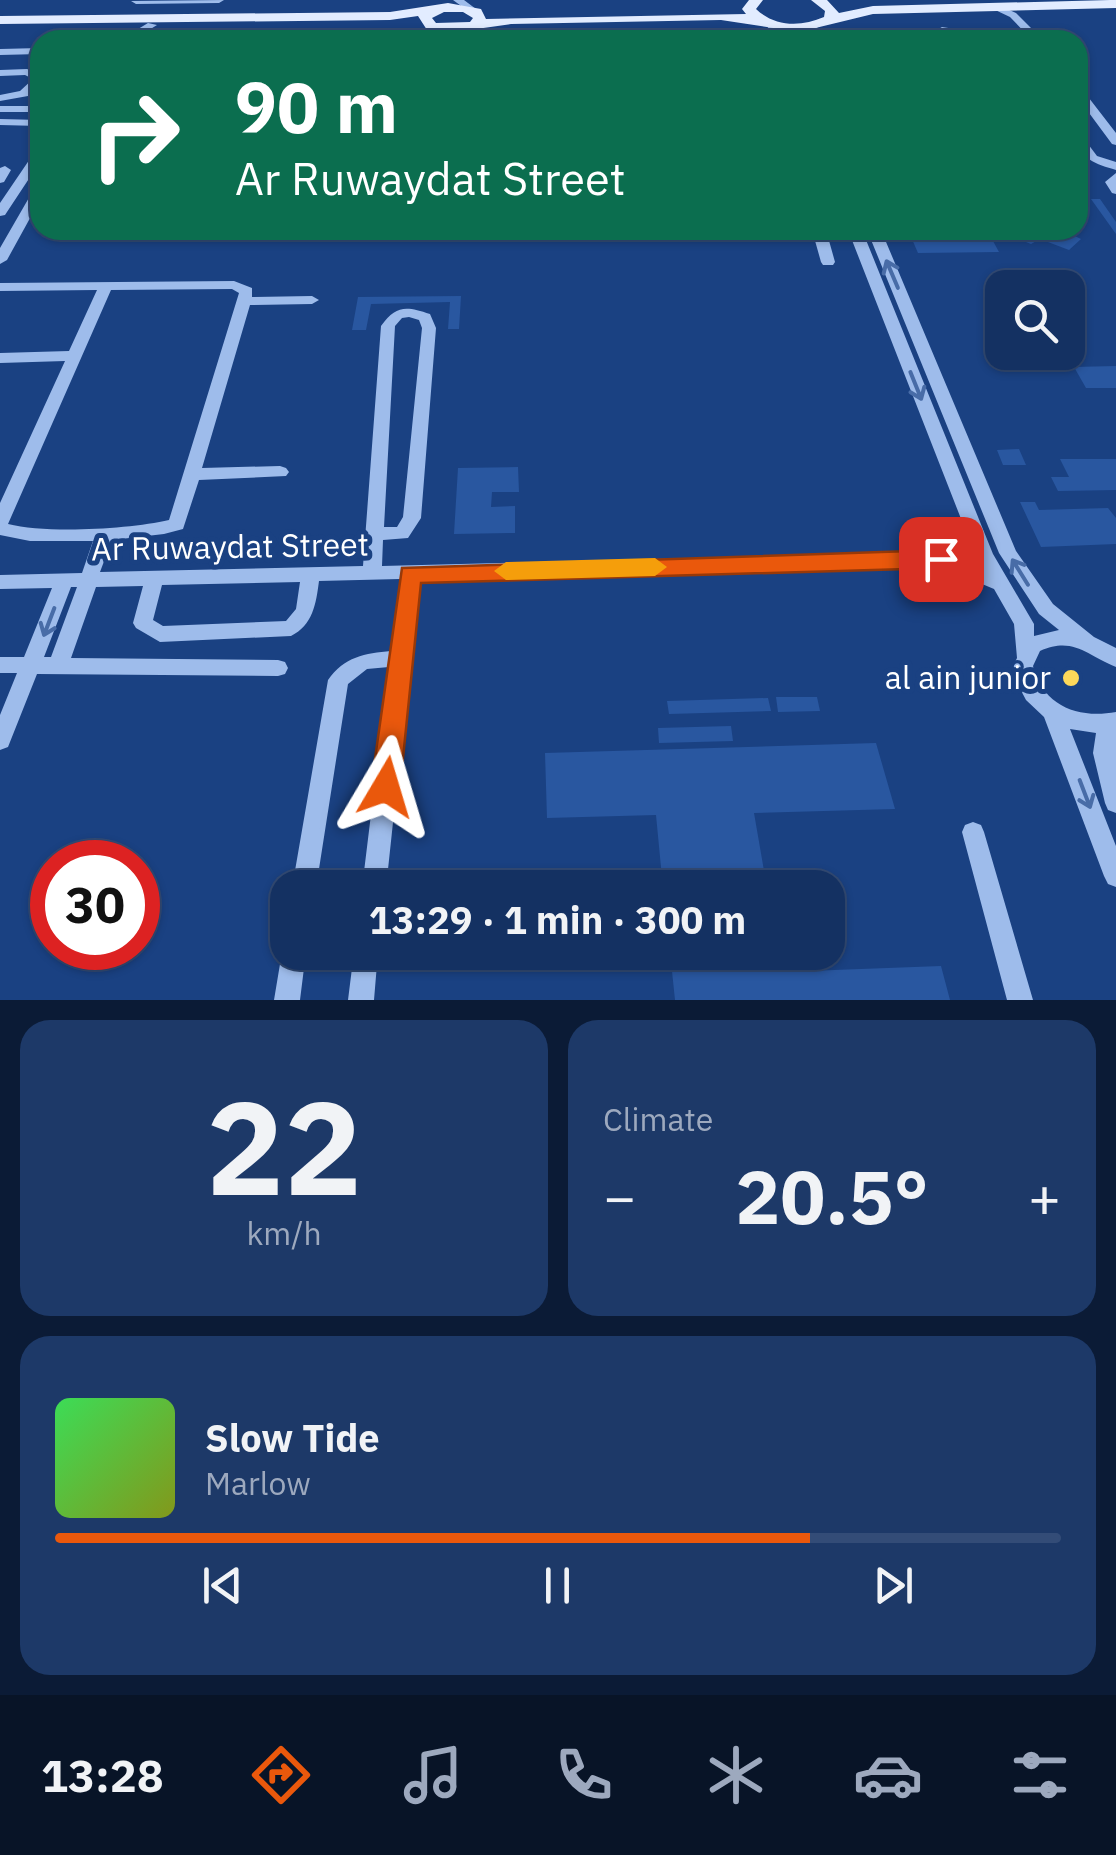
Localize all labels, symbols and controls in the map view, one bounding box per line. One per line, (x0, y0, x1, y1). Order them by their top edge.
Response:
text: 90 m (235, 61, 398, 152)
icon: right (70, 70, 200, 200)
text: Ar Ruwaydat Street (235, 149, 626, 207)
one-way arrow (882, 259, 900, 290)
map controls (985, 270, 1085, 370)
button: search (985, 270, 1085, 370)
one-way arrow (909, 370, 927, 401)
pin (899, 517, 984, 602)
street label: Ar Ruwaydat Street (91, 523, 369, 569)
icon: arrive (914, 532, 969, 587)
one-way arrow (1009, 559, 1030, 587)
one-way arrow (39, 605, 57, 636)
place label: al ain junior (885, 656, 1051, 698)
marker: al ain junior (1060, 667, 1082, 689)
position arrow (334, 735, 438, 839)
one-way arrow (1077, 779, 1095, 809)
speed limit sign: 30 (30, 840, 160, 970)
text: 13:29 · 1 min · 300 m (369, 895, 746, 944)
text: 22 (206, 1062, 362, 1231)
text: Climate (603, 1098, 713, 1140)
text: 20.5° (735, 1147, 929, 1245)
text: − (603, 1161, 636, 1232)
text: + (1028, 1161, 1061, 1232)
text: km/h (246, 1212, 322, 1254)
text: Slow Tide (205, 1413, 380, 1462)
text: Marlow (205, 1462, 311, 1504)
icon: previous (195, 1558, 250, 1613)
icon: pause (530, 1558, 585, 1613)
icon: next (866, 1558, 921, 1613)
icon: directions (246, 1740, 316, 1810)
icon: music (398, 1740, 468, 1810)
icon: phone (549, 1740, 619, 1810)
icon: climate (701, 1740, 771, 1810)
icon: car (853, 1740, 923, 1810)
icon: filters (1005, 1740, 1075, 1810)
text: 13:28 (41, 1746, 164, 1804)

